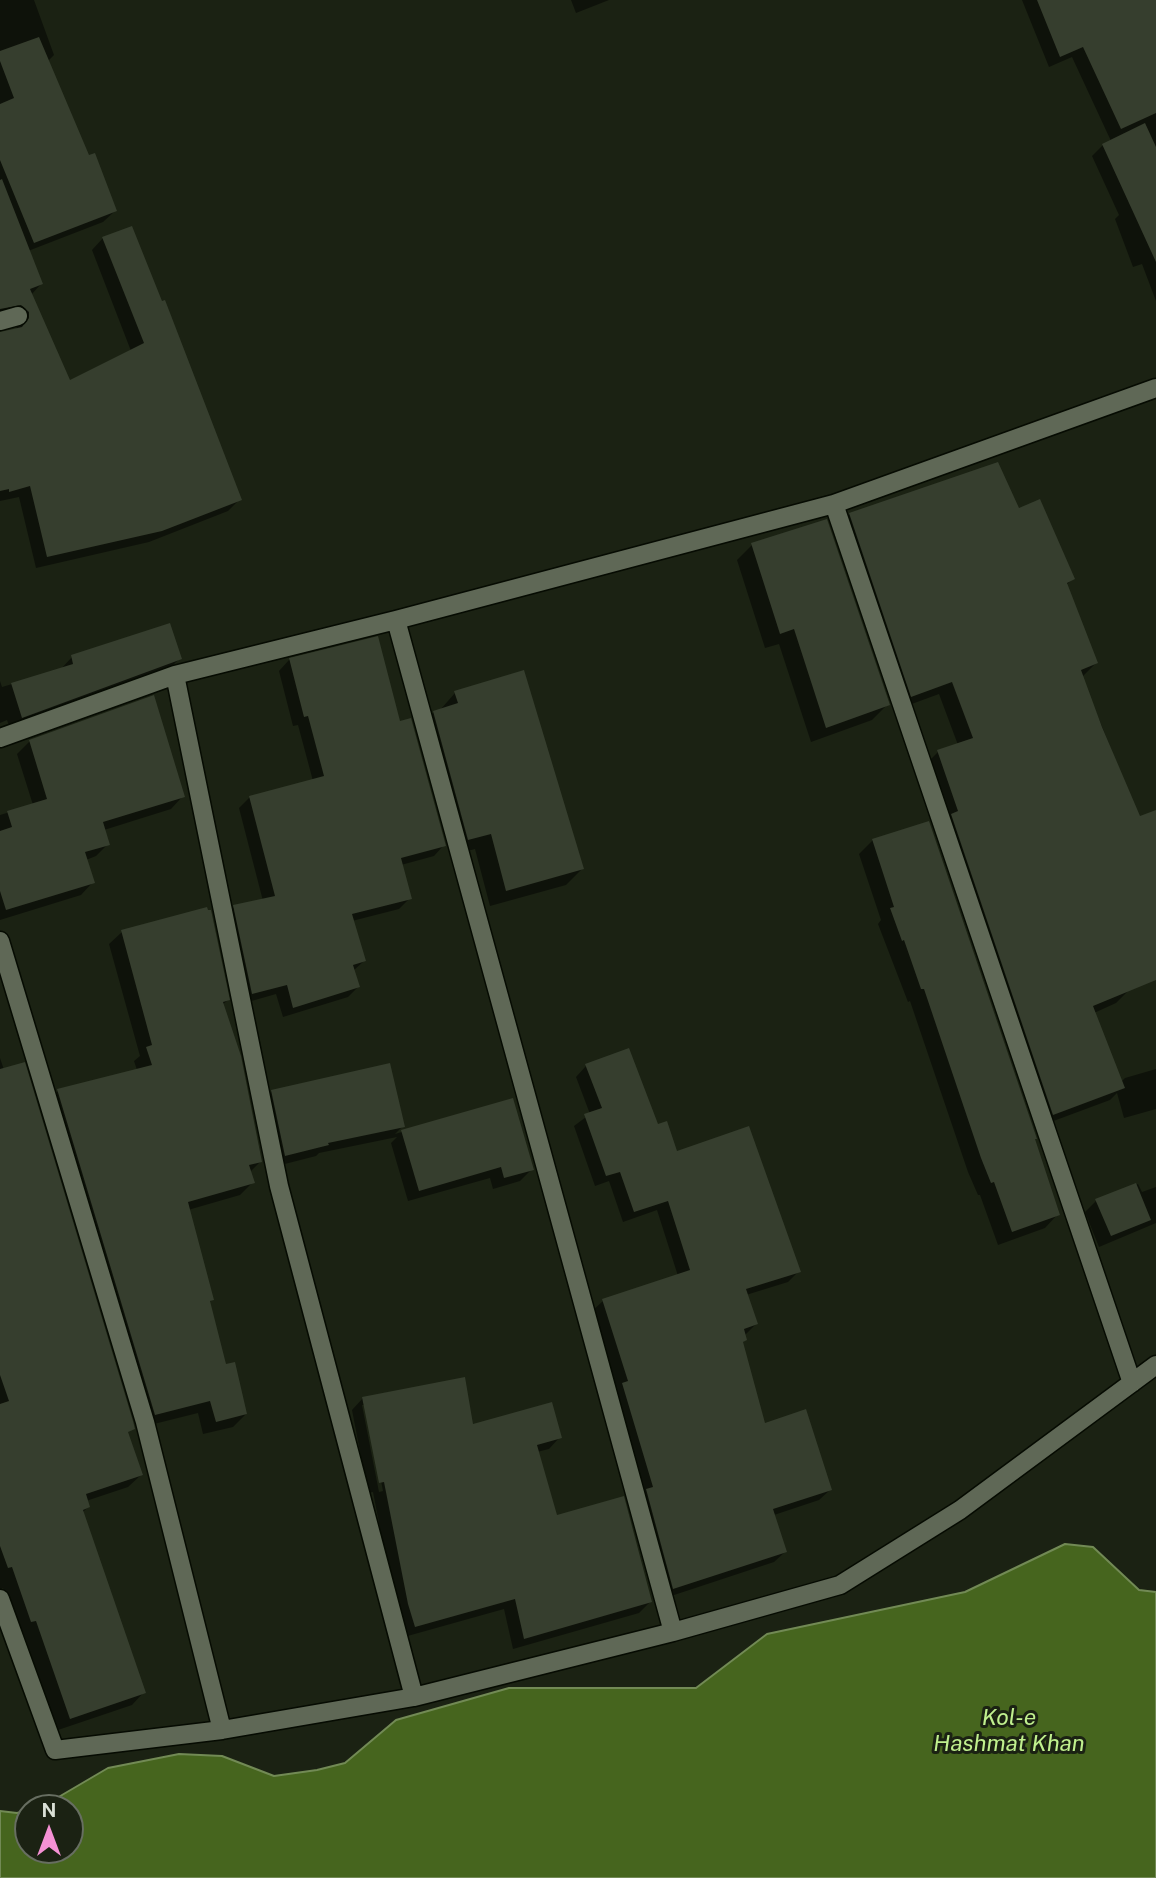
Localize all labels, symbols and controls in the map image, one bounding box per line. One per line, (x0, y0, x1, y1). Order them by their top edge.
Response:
water label: Kol-e Hashmat Khan (933, 1704, 1085, 1758)
north arrow (14, 1794, 84, 1864)
text: N (42, 1799, 56, 1821)

